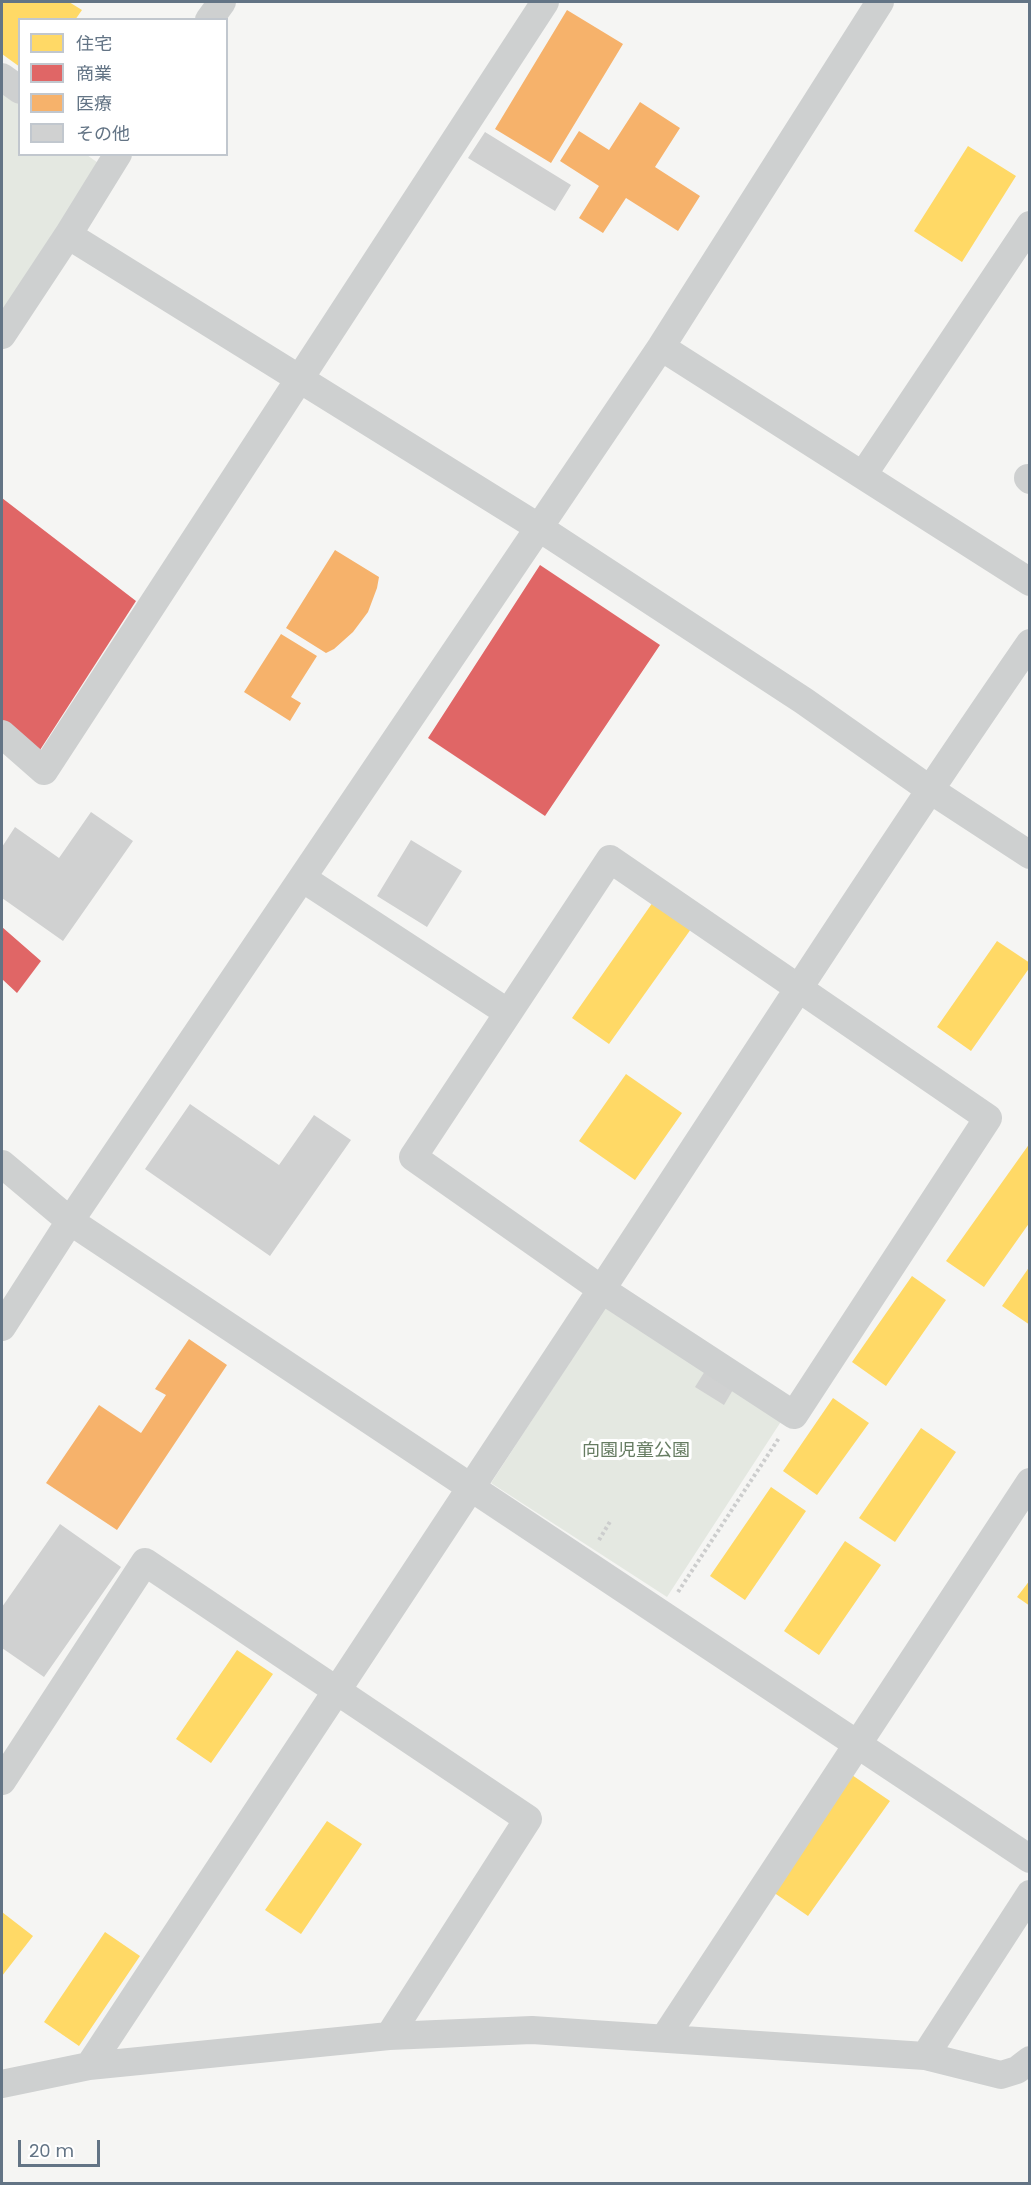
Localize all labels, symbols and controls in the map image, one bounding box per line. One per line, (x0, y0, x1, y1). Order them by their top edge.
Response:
legend (18, 18, 228, 156)
text: 住宅 (76, 31, 112, 56)
text: 商業 (76, 61, 112, 86)
text: 医療 (76, 91, 112, 116)
text: その他 (76, 121, 130, 146)
park label: 向園児童公園 (582, 1440, 690, 1462)
scale bar (21, 2128, 104, 2166)
text: 20 m (29, 2138, 74, 2163)

